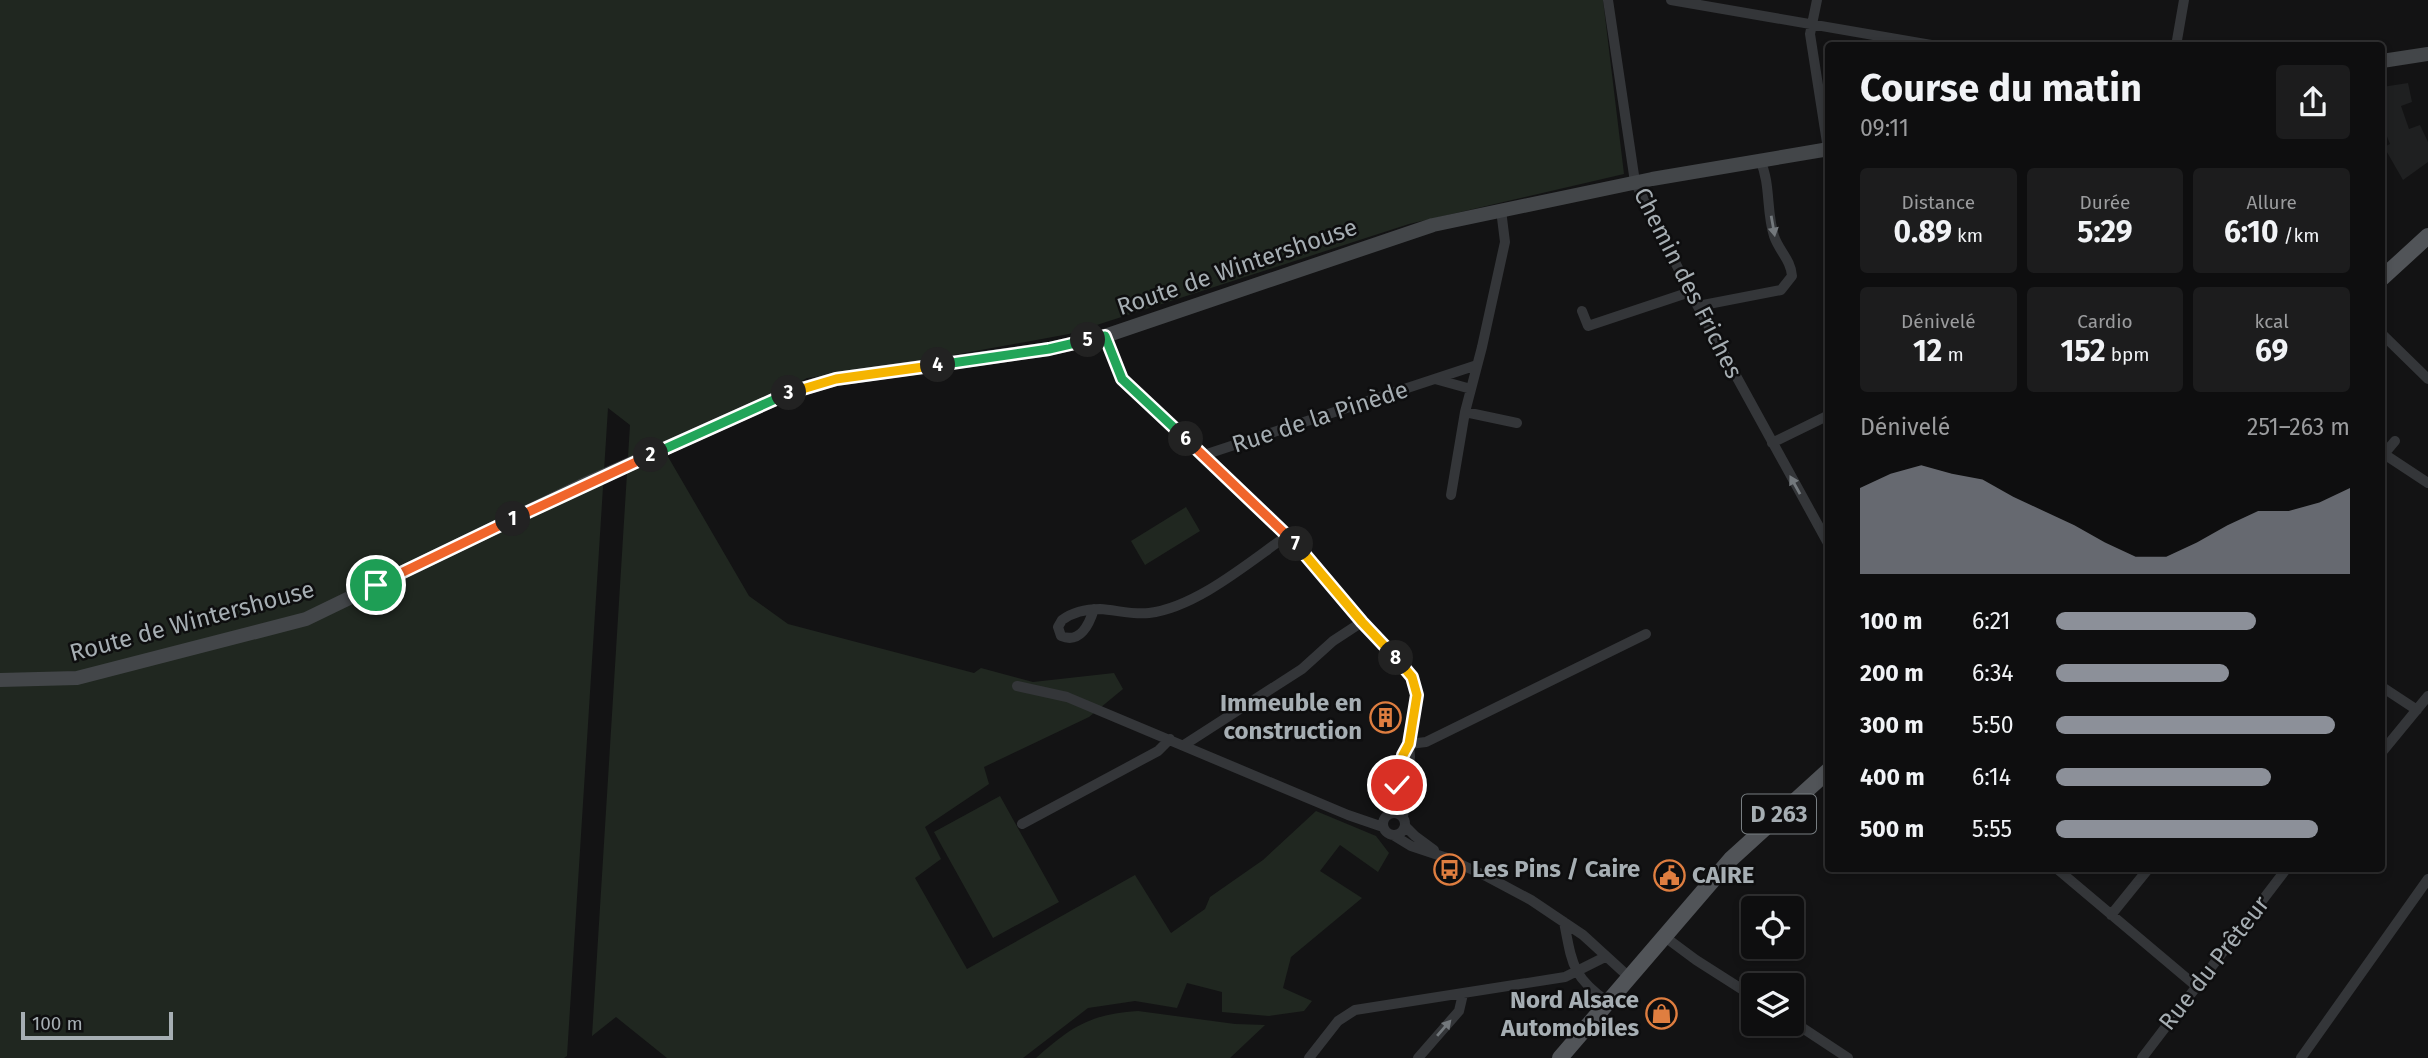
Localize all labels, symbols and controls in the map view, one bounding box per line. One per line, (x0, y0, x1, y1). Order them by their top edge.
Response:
text: Course du matin (1860, 65, 2142, 111)
button: share (2276, 65, 2350, 139)
text: 09:11 (1860, 114, 1909, 142)
street label: Chemin des Friches (1628, 183, 1748, 383)
text: Distance (1901, 191, 1975, 214)
text: Durée (2080, 191, 2130, 214)
text: Allure (2247, 191, 2297, 214)
street label: Route de Wintershouse (1113, 213, 1361, 321)
text: 0.89 (1894, 214, 1952, 250)
text: 5:29 (2077, 214, 2133, 250)
text: 6:10 (2224, 214, 2278, 250)
one-way arrow (1768, 215, 1779, 237)
text: km (1952, 224, 1983, 247)
text: /km (2278, 224, 2319, 247)
text: Dénivelé (1901, 310, 1976, 333)
text: Cardio (2077, 310, 2133, 333)
text: kcal (2255, 310, 2289, 333)
pin: 5 (1070, 322, 1106, 358)
text: 5 (1082, 328, 1093, 351)
text: 12 (1913, 333, 1942, 369)
text: 152 (2061, 333, 2106, 369)
text: 69 (2255, 333, 2288, 369)
text: m (1942, 343, 1964, 366)
text: bpm (2106, 343, 2149, 366)
pin: 4 (920, 348, 956, 382)
text: 4 (932, 353, 943, 376)
street label: Rue de la Pinède (1228, 375, 1412, 459)
pin: 3 (772, 376, 806, 410)
text: 3 (784, 381, 793, 404)
text: Dénivelé (1860, 413, 1950, 441)
text: 251–263 m (2247, 413, 2350, 441)
pin: 6 (1168, 422, 1204, 457)
text: 6 (1180, 427, 1191, 450)
pin: 2 (634, 438, 668, 472)
text: 2 (646, 443, 655, 466)
one-way arrow (1790, 475, 1801, 495)
pin: 1 (496, 502, 530, 536)
text: 1 (508, 507, 517, 530)
pin: 7 (1278, 526, 1314, 562)
text: 7 (1291, 532, 1300, 555)
pin (346, 555, 406, 615)
icon: arrive (357, 566, 395, 604)
street label: Route de Wintershouse (67, 575, 317, 667)
text: 100 m (1860, 607, 1922, 635)
text: 6:21 (1972, 607, 2011, 635)
pin: 8 (1378, 640, 1414, 676)
text: 8 (1390, 646, 1401, 669)
text: 200 m (1860, 659, 1924, 687)
text: 6:34 (1972, 659, 2014, 687)
place label: Immeuble en construction (1220, 689, 1362, 745)
building icon: Immeuble en construction (1368, 700, 1402, 734)
text: 300 m (1860, 711, 1924, 739)
text: 5:50 (1972, 711, 2014, 739)
pin (1367, 755, 1427, 815)
text: 400 m (1860, 763, 1925, 791)
text: 6:14 (1972, 763, 2011, 791)
icon: check (1378, 766, 1416, 804)
road number: D 263 (1742, 794, 1816, 834)
text: 500 m (1860, 815, 1924, 843)
text: 5:55 (1972, 815, 2012, 843)
bus stop icon: Les Pins / Caire (1432, 852, 1466, 886)
place label: Les Pins / Caire (1472, 855, 1640, 883)
public building icon: CAIRE (1652, 858, 1686, 892)
place label: CAIRE (1692, 861, 1754, 889)
street label: Rue du Prêteur (2153, 890, 2275, 1036)
map controls (1741, 896, 1804, 1036)
button: locate (1741, 896, 1804, 959)
button: layers (1741, 973, 1804, 1036)
place label: Nord Alsace Automobiles (1500, 986, 1639, 1042)
shop icon: Nord Alsace Automobiles (1645, 997, 1679, 1031)
scale bar (21, 1009, 173, 1041)
text: 100 m (32, 1012, 83, 1035)
one-way arrow (1436, 1019, 1452, 1037)

